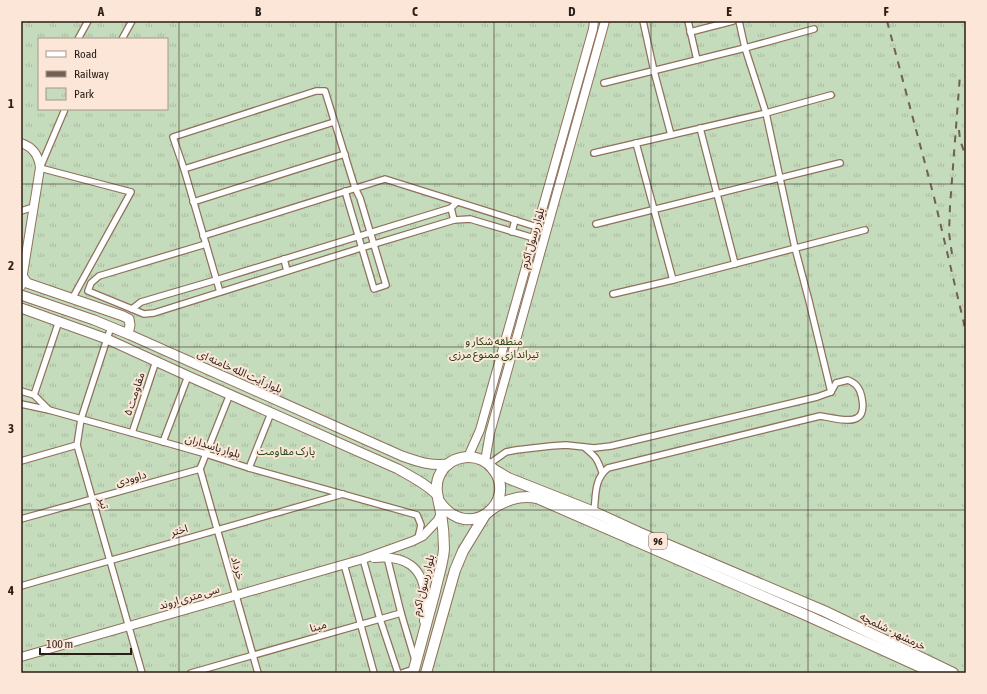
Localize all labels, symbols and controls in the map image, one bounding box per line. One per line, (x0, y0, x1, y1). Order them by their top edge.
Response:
text: A (97, 4, 105, 19)
text: B (255, 4, 262, 19)
text: C (412, 4, 418, 19)
text: D (568, 4, 576, 19)
text: E (726, 4, 732, 19)
text: F (883, 4, 889, 19)
legend (38, 38, 168, 110)
text: Road (74, 47, 97, 61)
text: Railway (74, 67, 109, 81)
text: Park (74, 87, 95, 101)
text: 1 (8, 96, 14, 111)
street label: بلوار رسول اکرم (518, 206, 548, 270)
text: 2 (8, 258, 14, 273)
park label: منطقه شکار و تیراندازی ممنوع مرزی (449, 335, 539, 362)
street label: بلوار آیت الله خامنه ای (195, 347, 284, 396)
street label: مقاومت ۵ (121, 371, 148, 418)
text: 3 (8, 421, 14, 436)
street label: بلوار پاسداران (183, 432, 242, 462)
park label: پارک مقاومت (257, 445, 315, 459)
street label: داوودی (114, 468, 148, 489)
street label: تیر (95, 495, 111, 511)
street label: اختر (168, 522, 189, 539)
road number: 96 (649, 533, 667, 549)
street label: بلوار رسول اکرم (410, 553, 438, 617)
street label: خرداد (228, 555, 247, 582)
street label: سی متری اروند (157, 582, 221, 612)
text: 4 (7, 583, 14, 598)
street label: خرمشهر - شلمچه (857, 610, 928, 654)
street label: مینا (308, 618, 328, 635)
scale bar (40, 630, 131, 656)
text: 100 m (46, 637, 73, 651)

